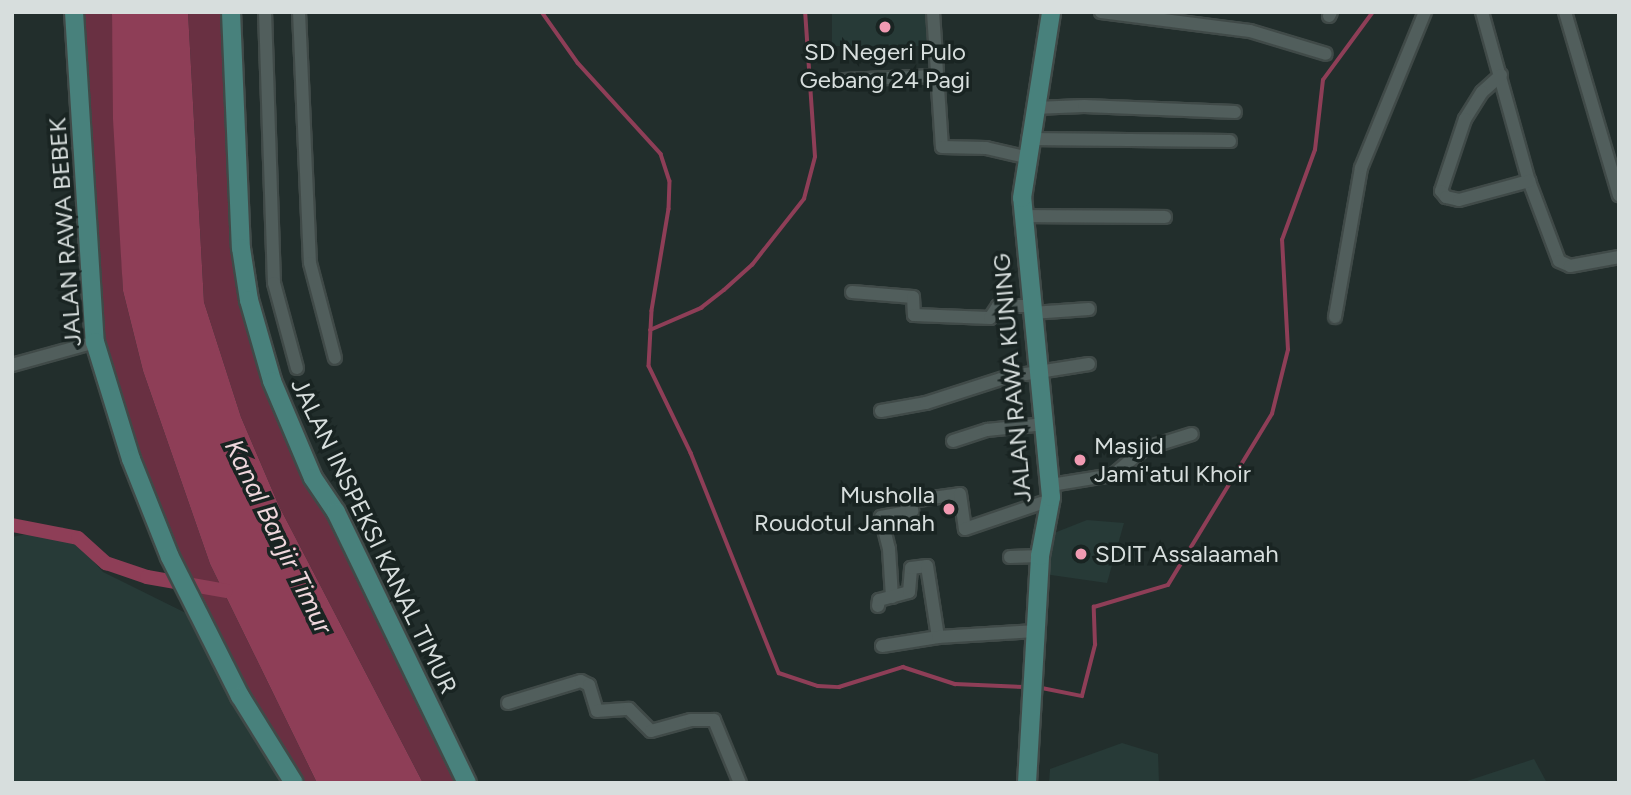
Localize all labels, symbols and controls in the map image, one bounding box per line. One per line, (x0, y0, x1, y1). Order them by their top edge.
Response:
marker: SD Negeri Pulo Gebang 24 Pagi (877, 19, 893, 35)
place label: SD Negeri Pulo Gebang 24 Pagi (800, 38, 970, 94)
street label: JALAN RAWA BEBEK (43, 117, 87, 347)
street label: JALAN RAWA KUNING (987, 252, 1037, 504)
street label: JALAN INSPEKSI KANAL TIMUR (285, 373, 463, 699)
place label: Masjid Jami'atul Khoir (1094, 432, 1251, 488)
water label: Kanal Banjir Timur (217, 435, 339, 639)
marker: Masjid Jami'atul Khoir (1072, 452, 1088, 468)
place label: Musholla Roudotul Jannah (754, 481, 935, 537)
marker: Musholla Roudotul Jannah (941, 501, 957, 517)
place label: SDIT Assalaamah (1095, 540, 1279, 568)
marker: SDIT Assalaamah (1073, 546, 1089, 562)

